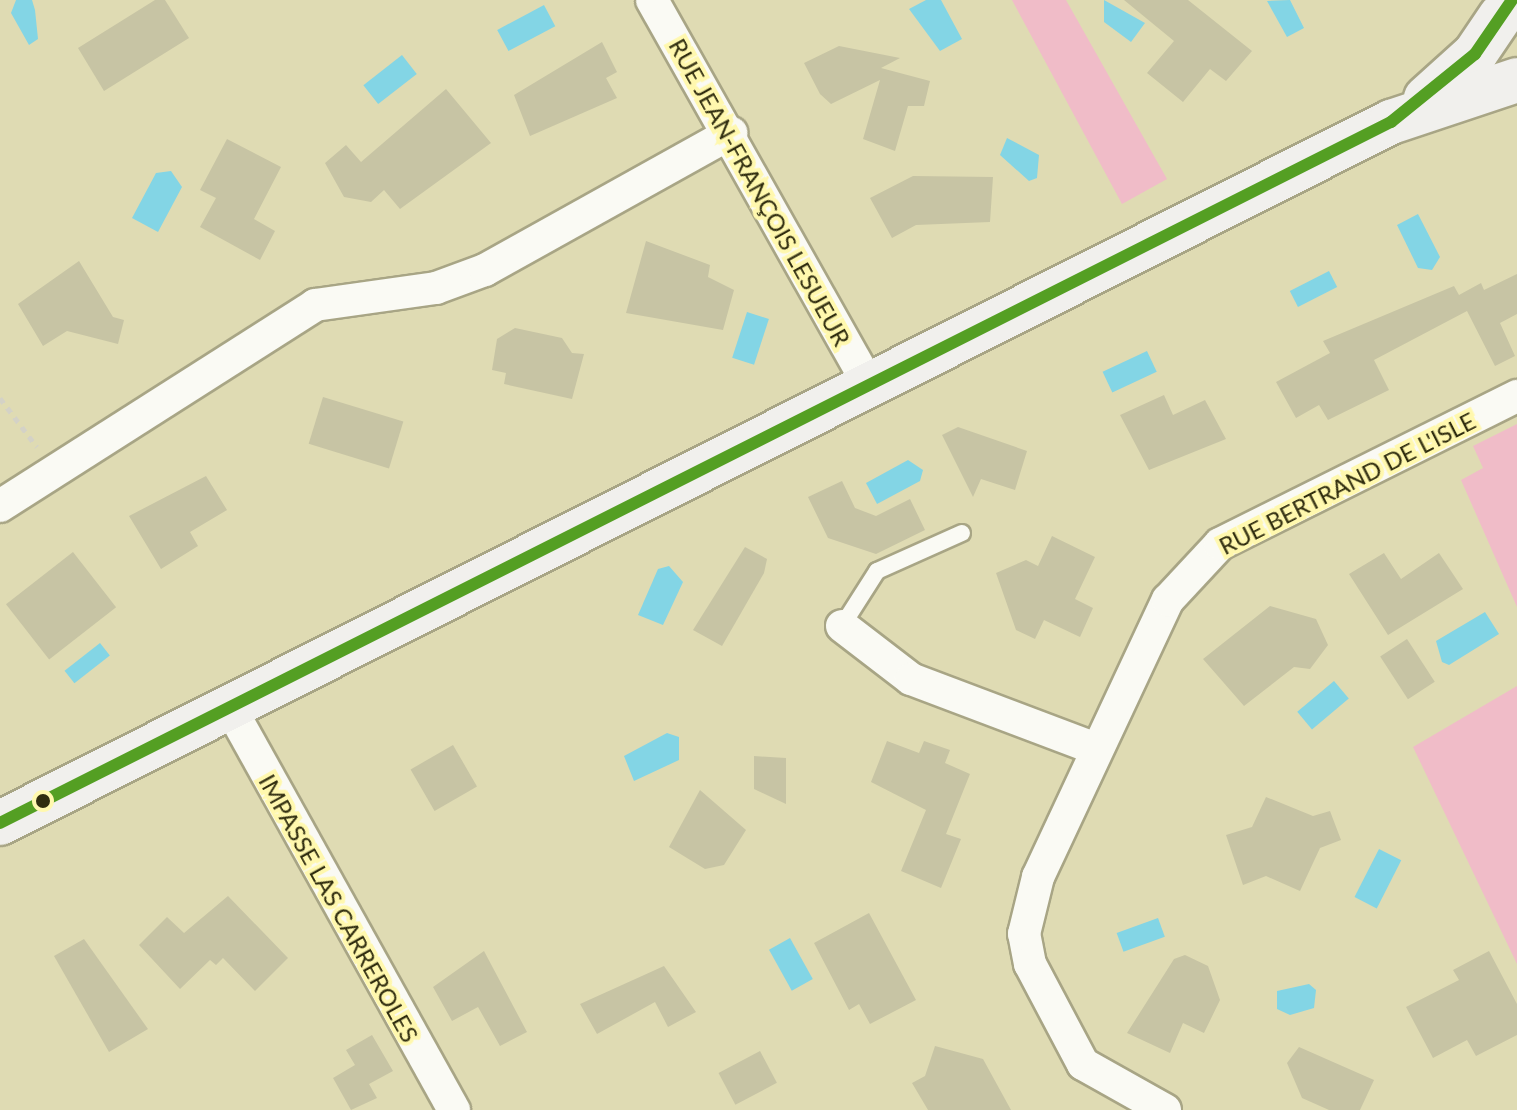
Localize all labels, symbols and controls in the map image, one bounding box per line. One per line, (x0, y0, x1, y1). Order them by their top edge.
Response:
street label: RUE JEAN-FRANÇOIS LESUEUR (663, 33, 857, 351)
street label: RUE BERTRAND DE L'ISLE (1214, 406, 1480, 560)
street label: IMPASSE LAS CARREROLES (253, 769, 425, 1047)
unlabelled marker (35, 793, 51, 809)

